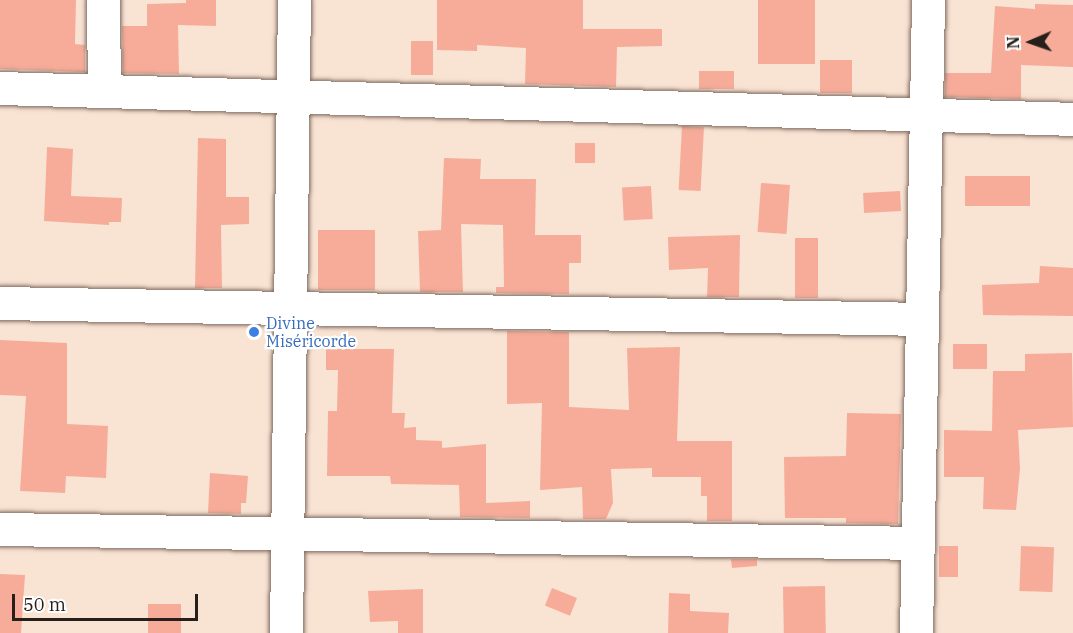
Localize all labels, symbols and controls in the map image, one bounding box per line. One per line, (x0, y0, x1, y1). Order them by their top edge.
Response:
north arrow (1001, 12, 1061, 72)
text: N (1003, 36, 1023, 49)
place label: Divine Miséricorde (266, 313, 356, 351)
marker: Divine Miséricorde (247, 325, 261, 339)
scale bar (15, 582, 201, 620)
text: 50 m (23, 593, 66, 616)

